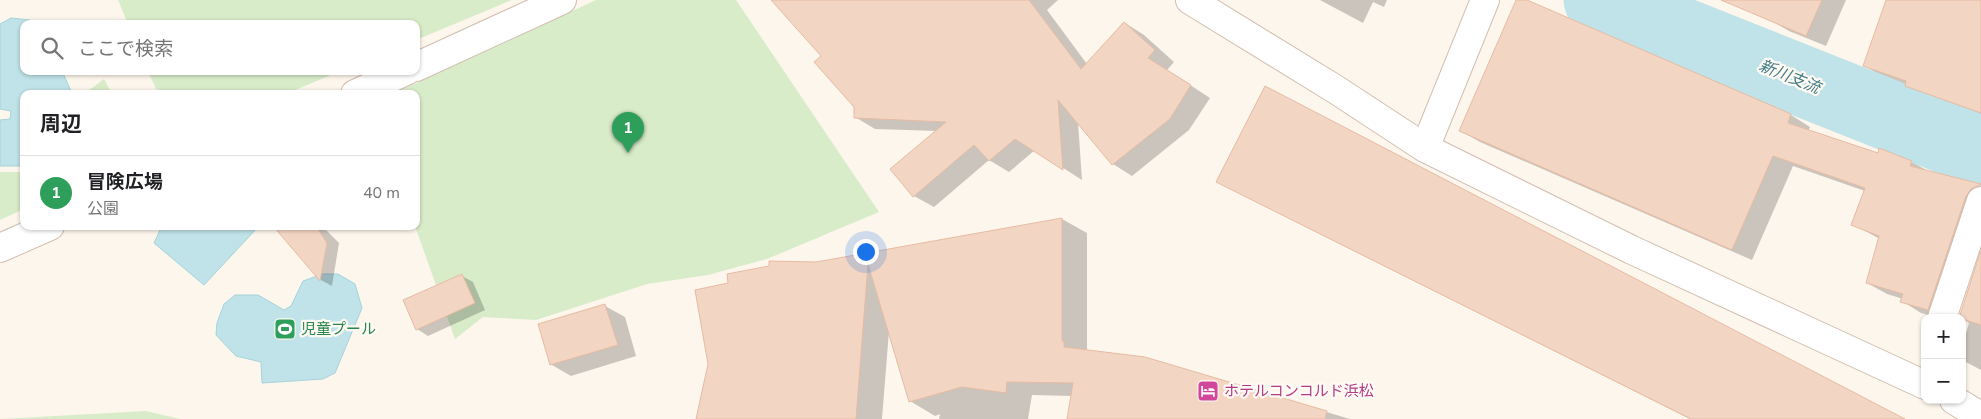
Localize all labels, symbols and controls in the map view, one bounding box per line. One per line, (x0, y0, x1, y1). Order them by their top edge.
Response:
search box (20, 20, 420, 75)
icon: search (38, 34, 66, 62)
text: ここで検索 (78, 36, 173, 62)
water label: 新川支流 (1756, 55, 1826, 100)
text: 周辺 (40, 110, 82, 138)
pin: 1 (612, 112, 644, 153)
text: 冒険広場 (87, 169, 163, 195)
text: 1 (51, 182, 61, 204)
text: 40 m (363, 182, 400, 204)
text: 公園 (87, 198, 119, 220)
your location (853, 239, 879, 265)
map controls (1921, 314, 1966, 404)
button: + (1921, 314, 1966, 359)
sports icon: 児童プール (273, 317, 297, 341)
place label: 児童プール (301, 319, 376, 339)
button: − (1921, 359, 1966, 404)
hotel icon: ホテルコンコルド浜松 (1196, 379, 1220, 403)
place label: ホテルコンコルド浜松 (1224, 381, 1374, 401)

